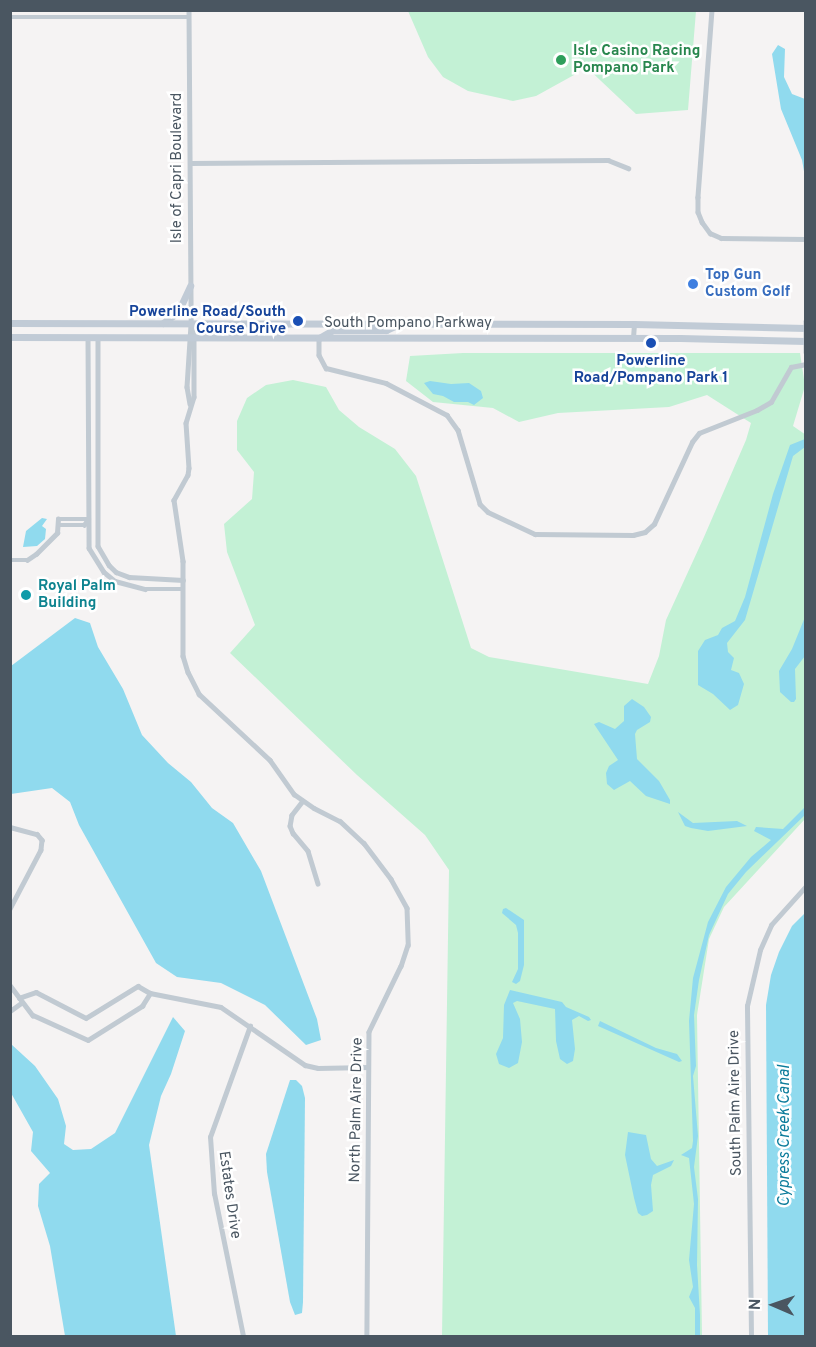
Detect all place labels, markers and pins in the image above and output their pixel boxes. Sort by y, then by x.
place label: Isle Casino Racing Pompano Park [573,42,700,77]
marker: Isle Casino Racing Pompano Park [554,53,568,67]
place label: Top Gun Custom Golf [705,266,790,301]
marker: Top Gun Custom Golf [686,277,700,291]
place label: Powerline Road/South Course Drive [129,303,286,338]
marker: Powerline Road/South Course Drive [291,314,305,328]
marker: Powerline Road/Pompano Park 1 [644,336,658,350]
place label: Powerline Road/Pompano Park 1 [574,352,728,387]
place label: Royal Palm Building [38,577,116,612]
marker: Royal Palm Building [19,588,33,602]

